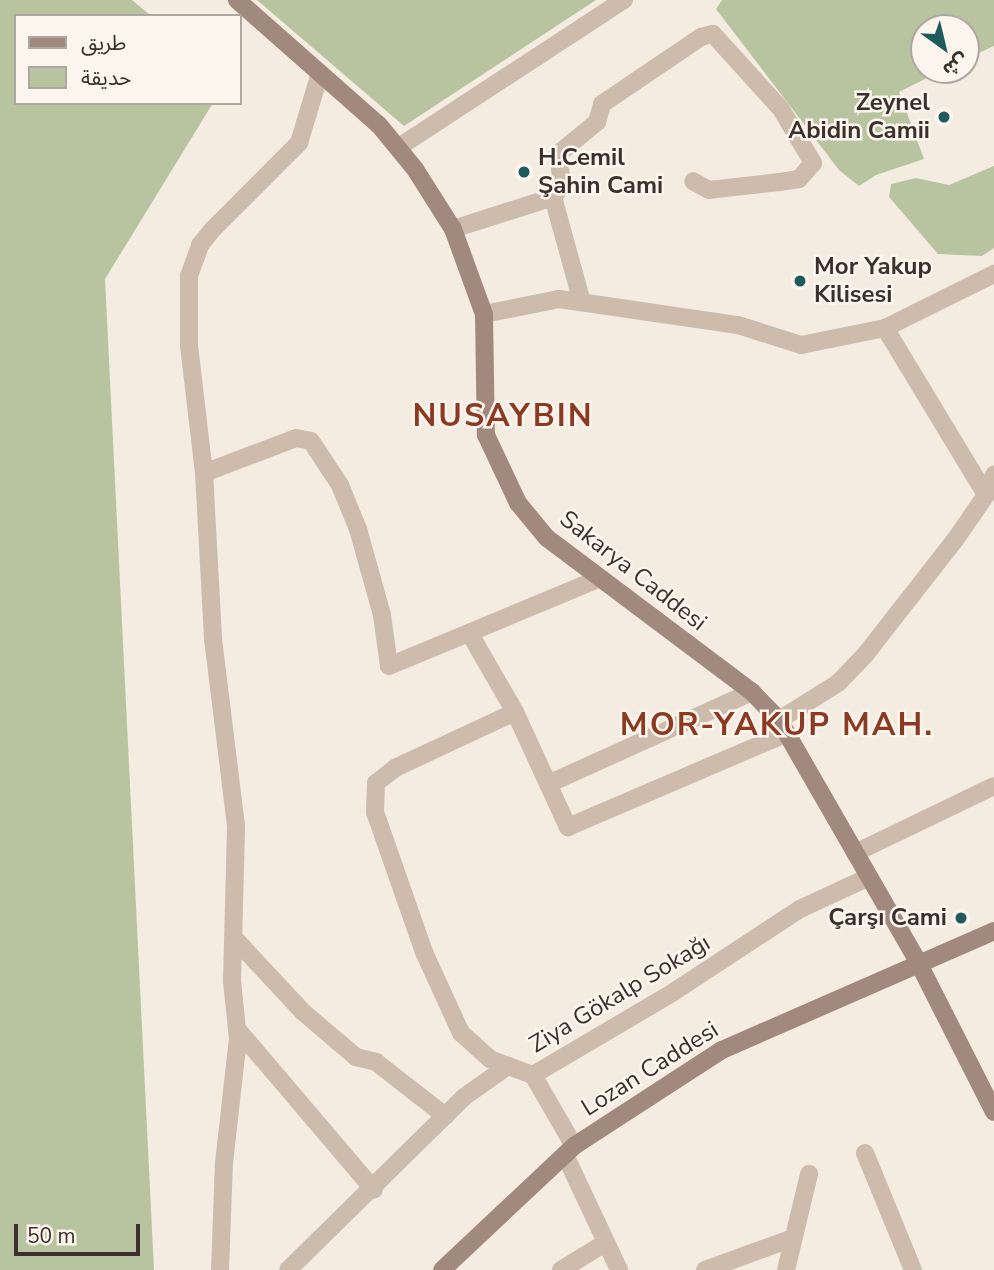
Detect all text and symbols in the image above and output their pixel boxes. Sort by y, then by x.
legend [14,14,242,105]
north arrow [910,14,980,84]
text: طريق [81,29,126,57]
text: ش [938,47,974,83]
text: حديقة [81,64,131,92]
place label: Zeynel Abidin Camii [788,89,930,145]
marker: Zeynel Abidin Camii [936,109,952,125]
place label: H.Cemil Şahin Cami [538,144,663,200]
marker: H.Cemil Şahin Cami [516,164,532,180]
place label: Mor Yakup Kilisesi [814,253,932,309]
marker: Mor Yakup Kilisesi [792,273,808,289]
district label: NUSAYBIN [413,397,593,435]
street label: Sakarya Caddesi [554,505,712,637]
district label: MOR-YAKUP MAH. [622,706,932,744]
place label: Çarşı Cami [828,904,947,932]
marker: Çarşı Cami [953,910,969,926]
street label: Ziya Gökalp Sokağı [524,929,716,1059]
street label: Lozan Caddesi [576,1015,724,1123]
scale bar [18,1210,144,1254]
text: 50 m [27,1222,76,1250]

